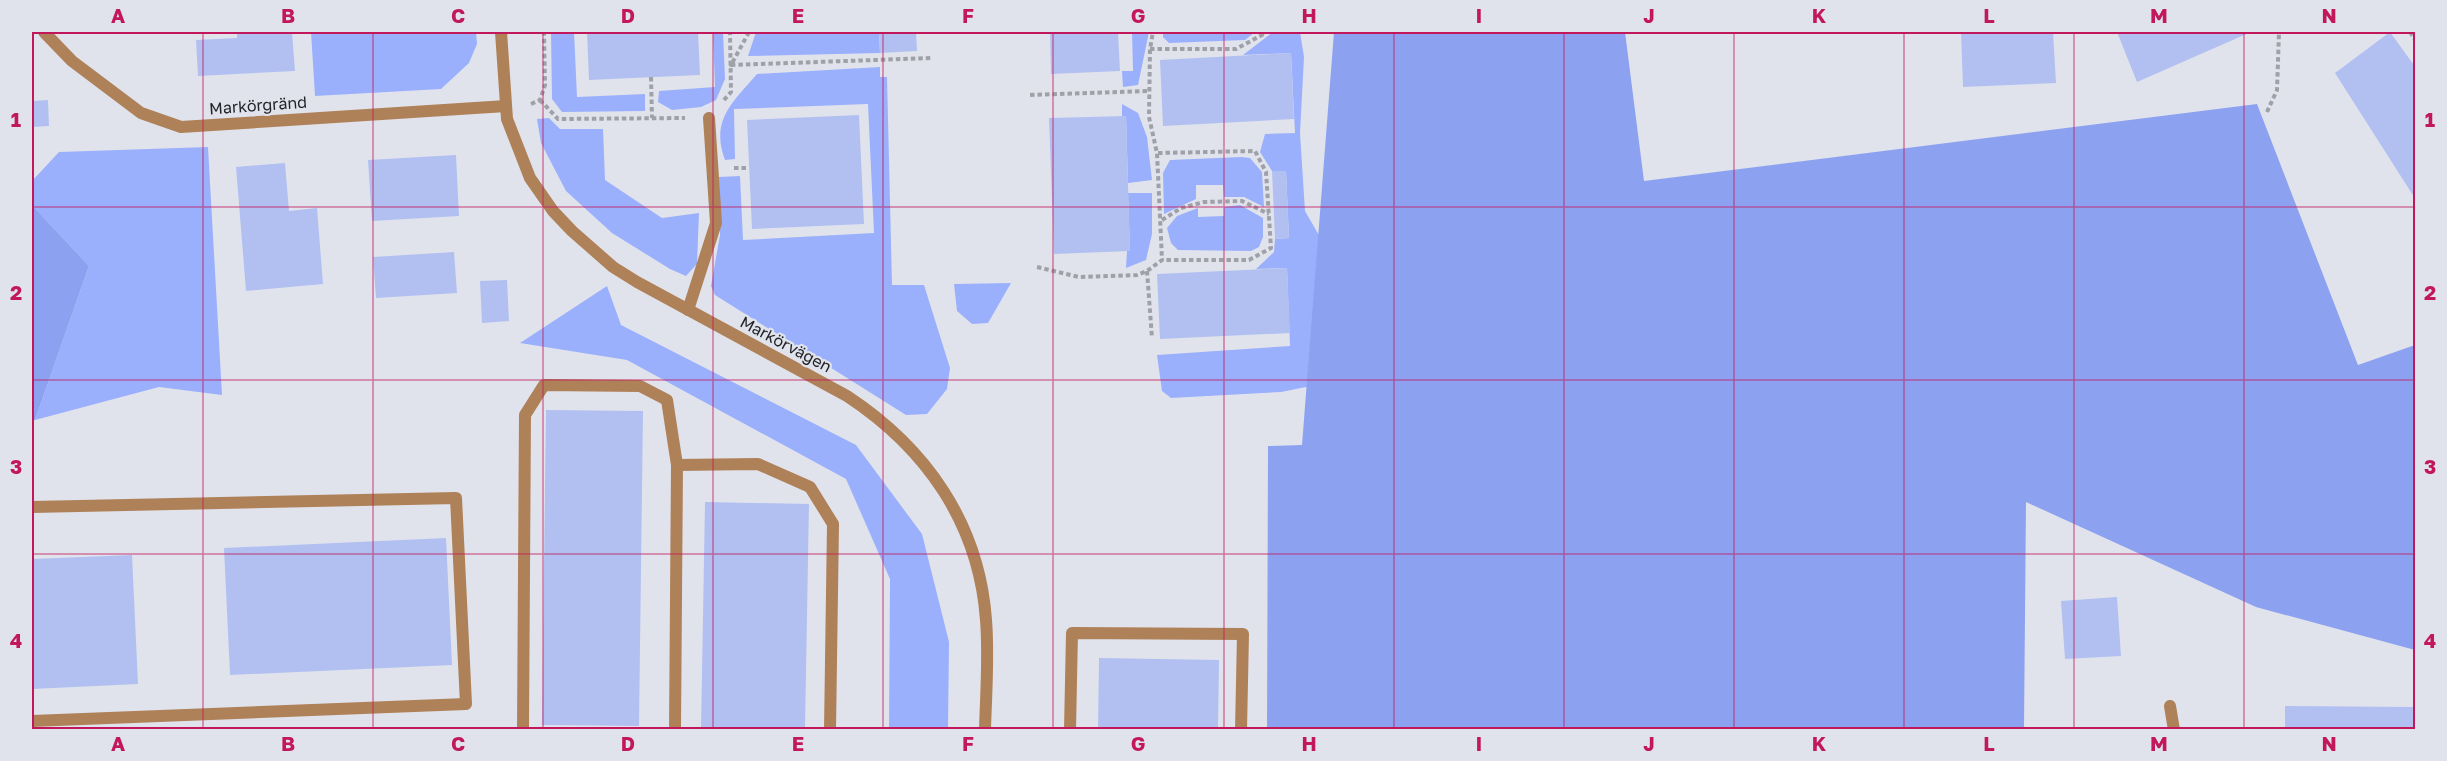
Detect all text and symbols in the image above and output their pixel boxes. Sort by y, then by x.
text: A [111,3,125,27]
text: B [281,3,295,27]
text: C [451,3,465,27]
text: D [621,3,635,27]
text: E [792,3,804,27]
text: F [962,3,974,27]
text: G [1131,3,1145,27]
text: H [1301,3,1317,27]
text: I [1476,3,1482,27]
text: J [1643,3,1655,27]
text: K [1812,3,1827,27]
text: L [1983,3,1995,27]
text: M [2150,3,2168,27]
text: N [2321,3,2337,27]
street label: Markörgränd [208,92,308,118]
text: 1 [11,107,21,131]
text: 1 [2425,107,2435,131]
text: 2 [10,280,22,304]
text: 2 [2424,280,2436,304]
street label: Markörvägen [737,312,835,376]
text: 3 [10,454,22,478]
text: 3 [2424,454,2436,478]
text: 4 [10,628,22,652]
text: 4 [2424,628,2436,652]
text: A [111,731,125,755]
text: B [281,731,295,755]
text: C [451,731,465,755]
text: D [621,731,635,755]
text: E [792,731,804,755]
text: F [962,731,974,755]
text: G [1131,731,1145,755]
text: H [1301,731,1317,755]
text: I [1476,731,1482,755]
text: J [1643,731,1655,755]
text: K [1812,731,1827,755]
text: L [1983,731,1995,755]
text: M [2150,731,2168,755]
text: N [2321,731,2337,755]

